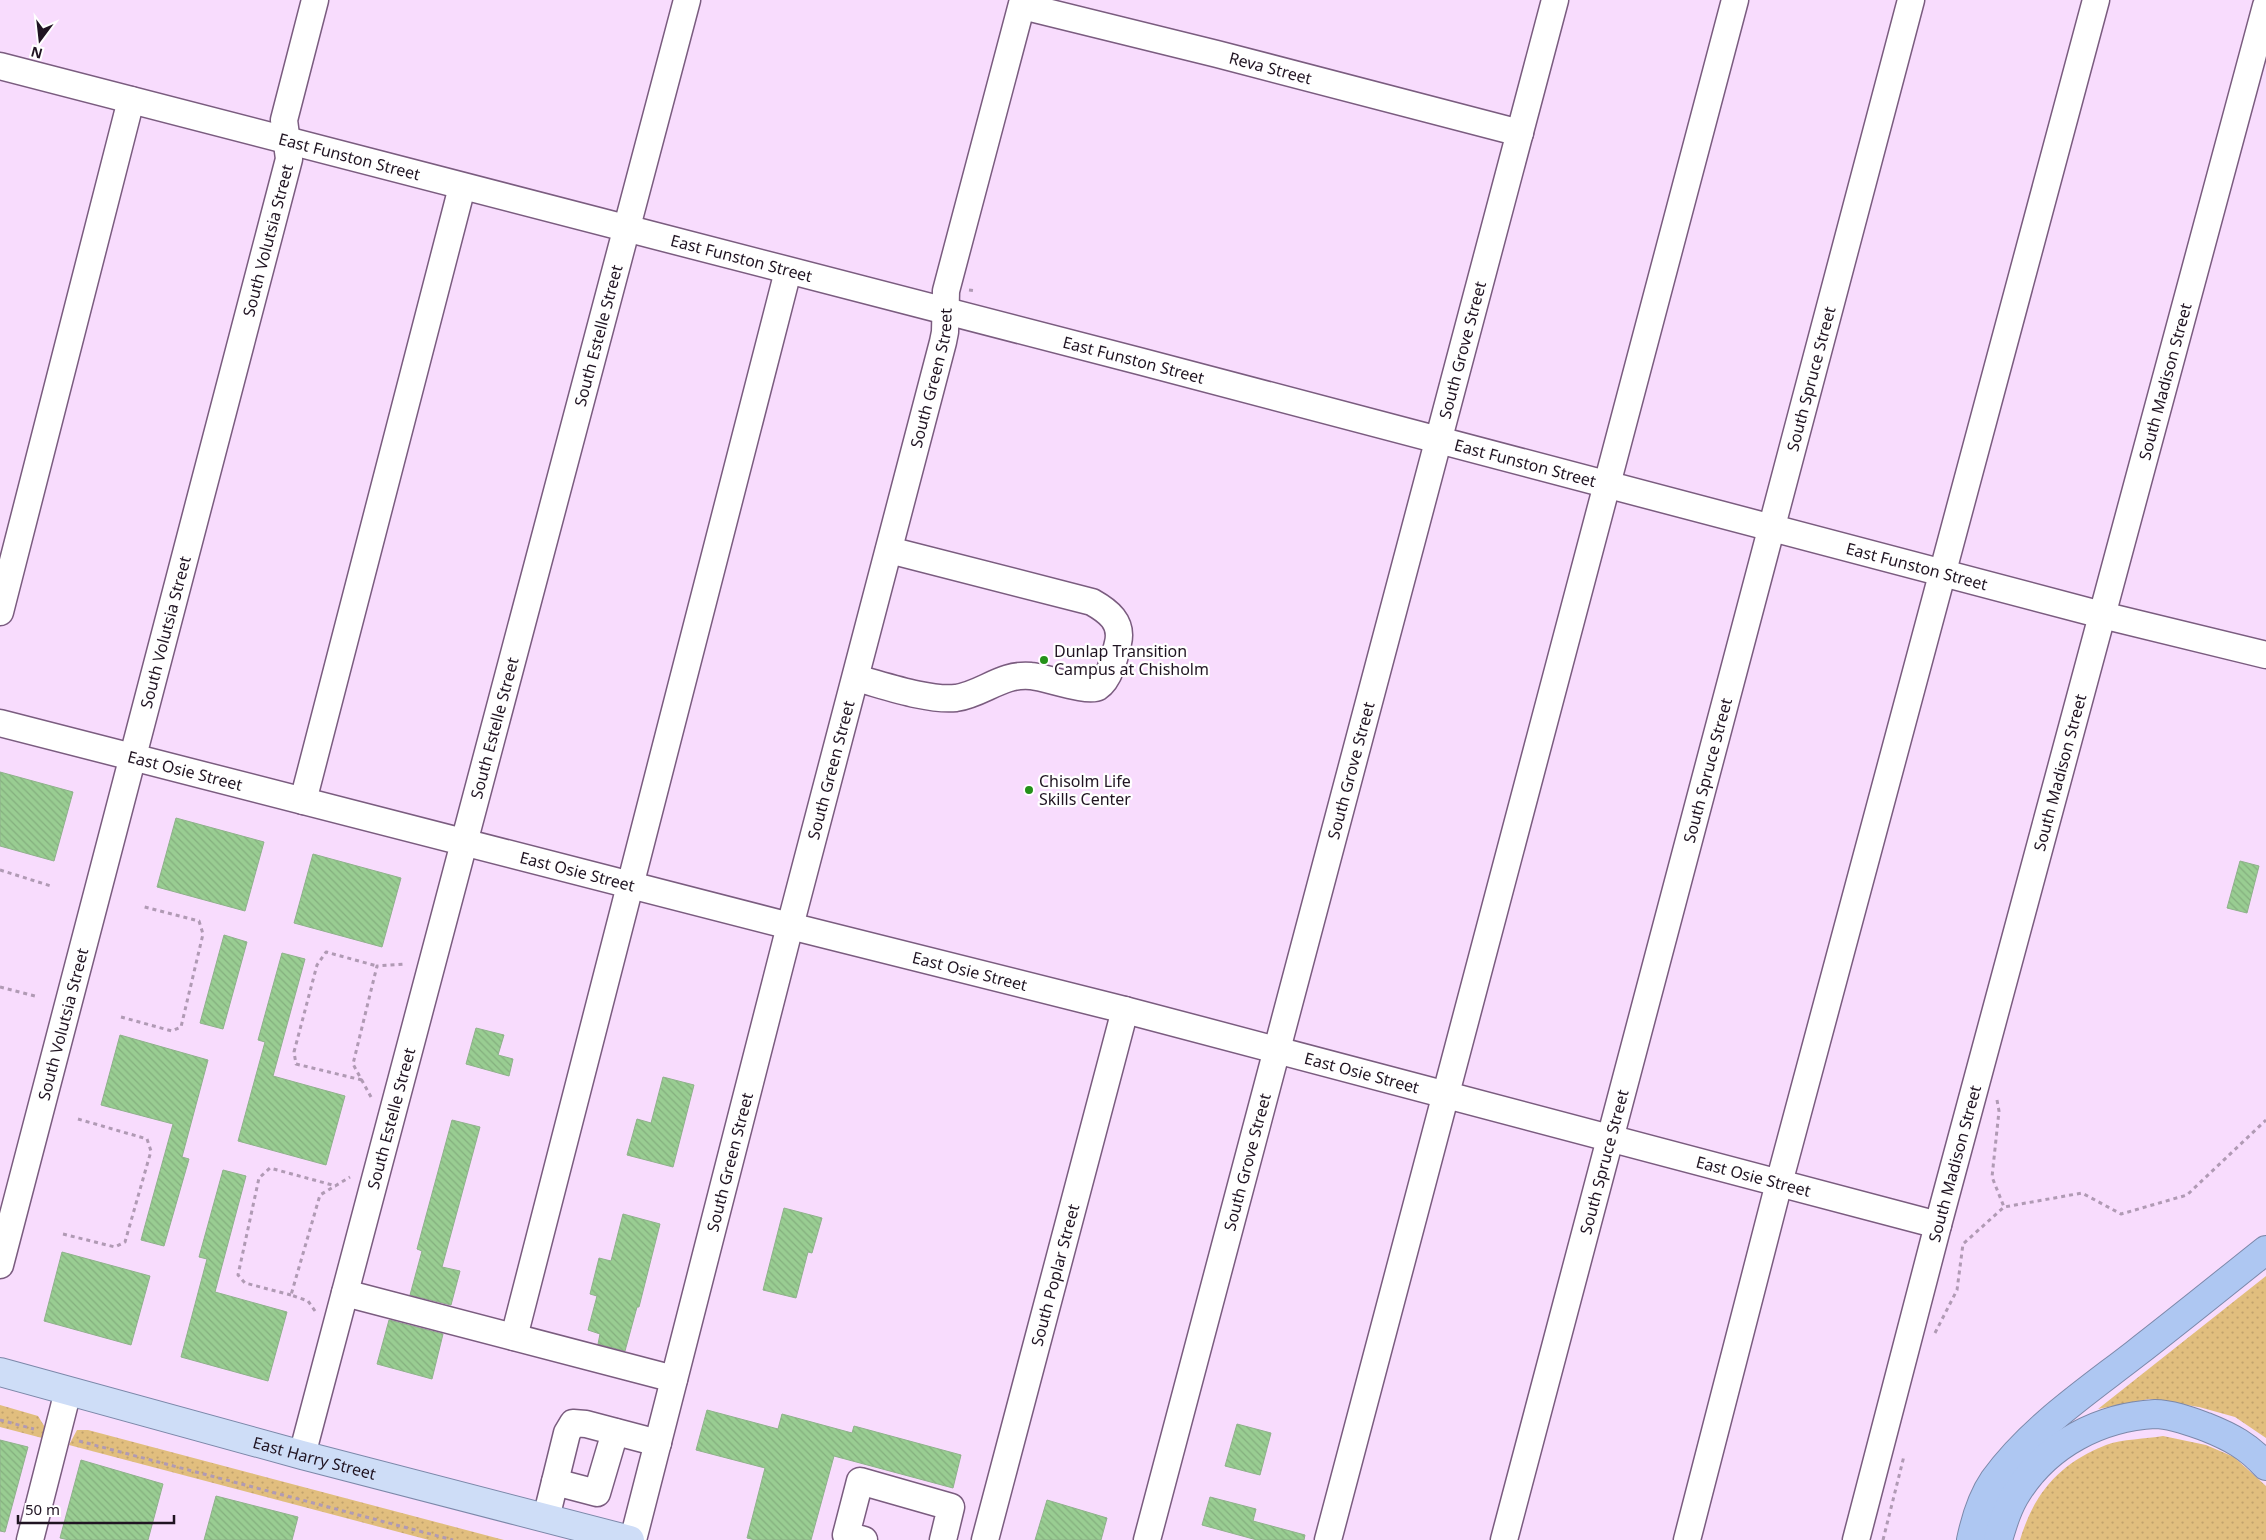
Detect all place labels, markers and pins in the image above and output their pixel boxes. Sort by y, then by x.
place label: Dunlap Transition Campus at Chisholm [1054,640,1209,680]
marker: Dunlap Transition Campus at Chisholm [1038,654,1050,666]
place label: Chisolm Life Skills Center [1039,770,1131,810]
marker: Chisolm Life Skills Center [1023,784,1035,796]

